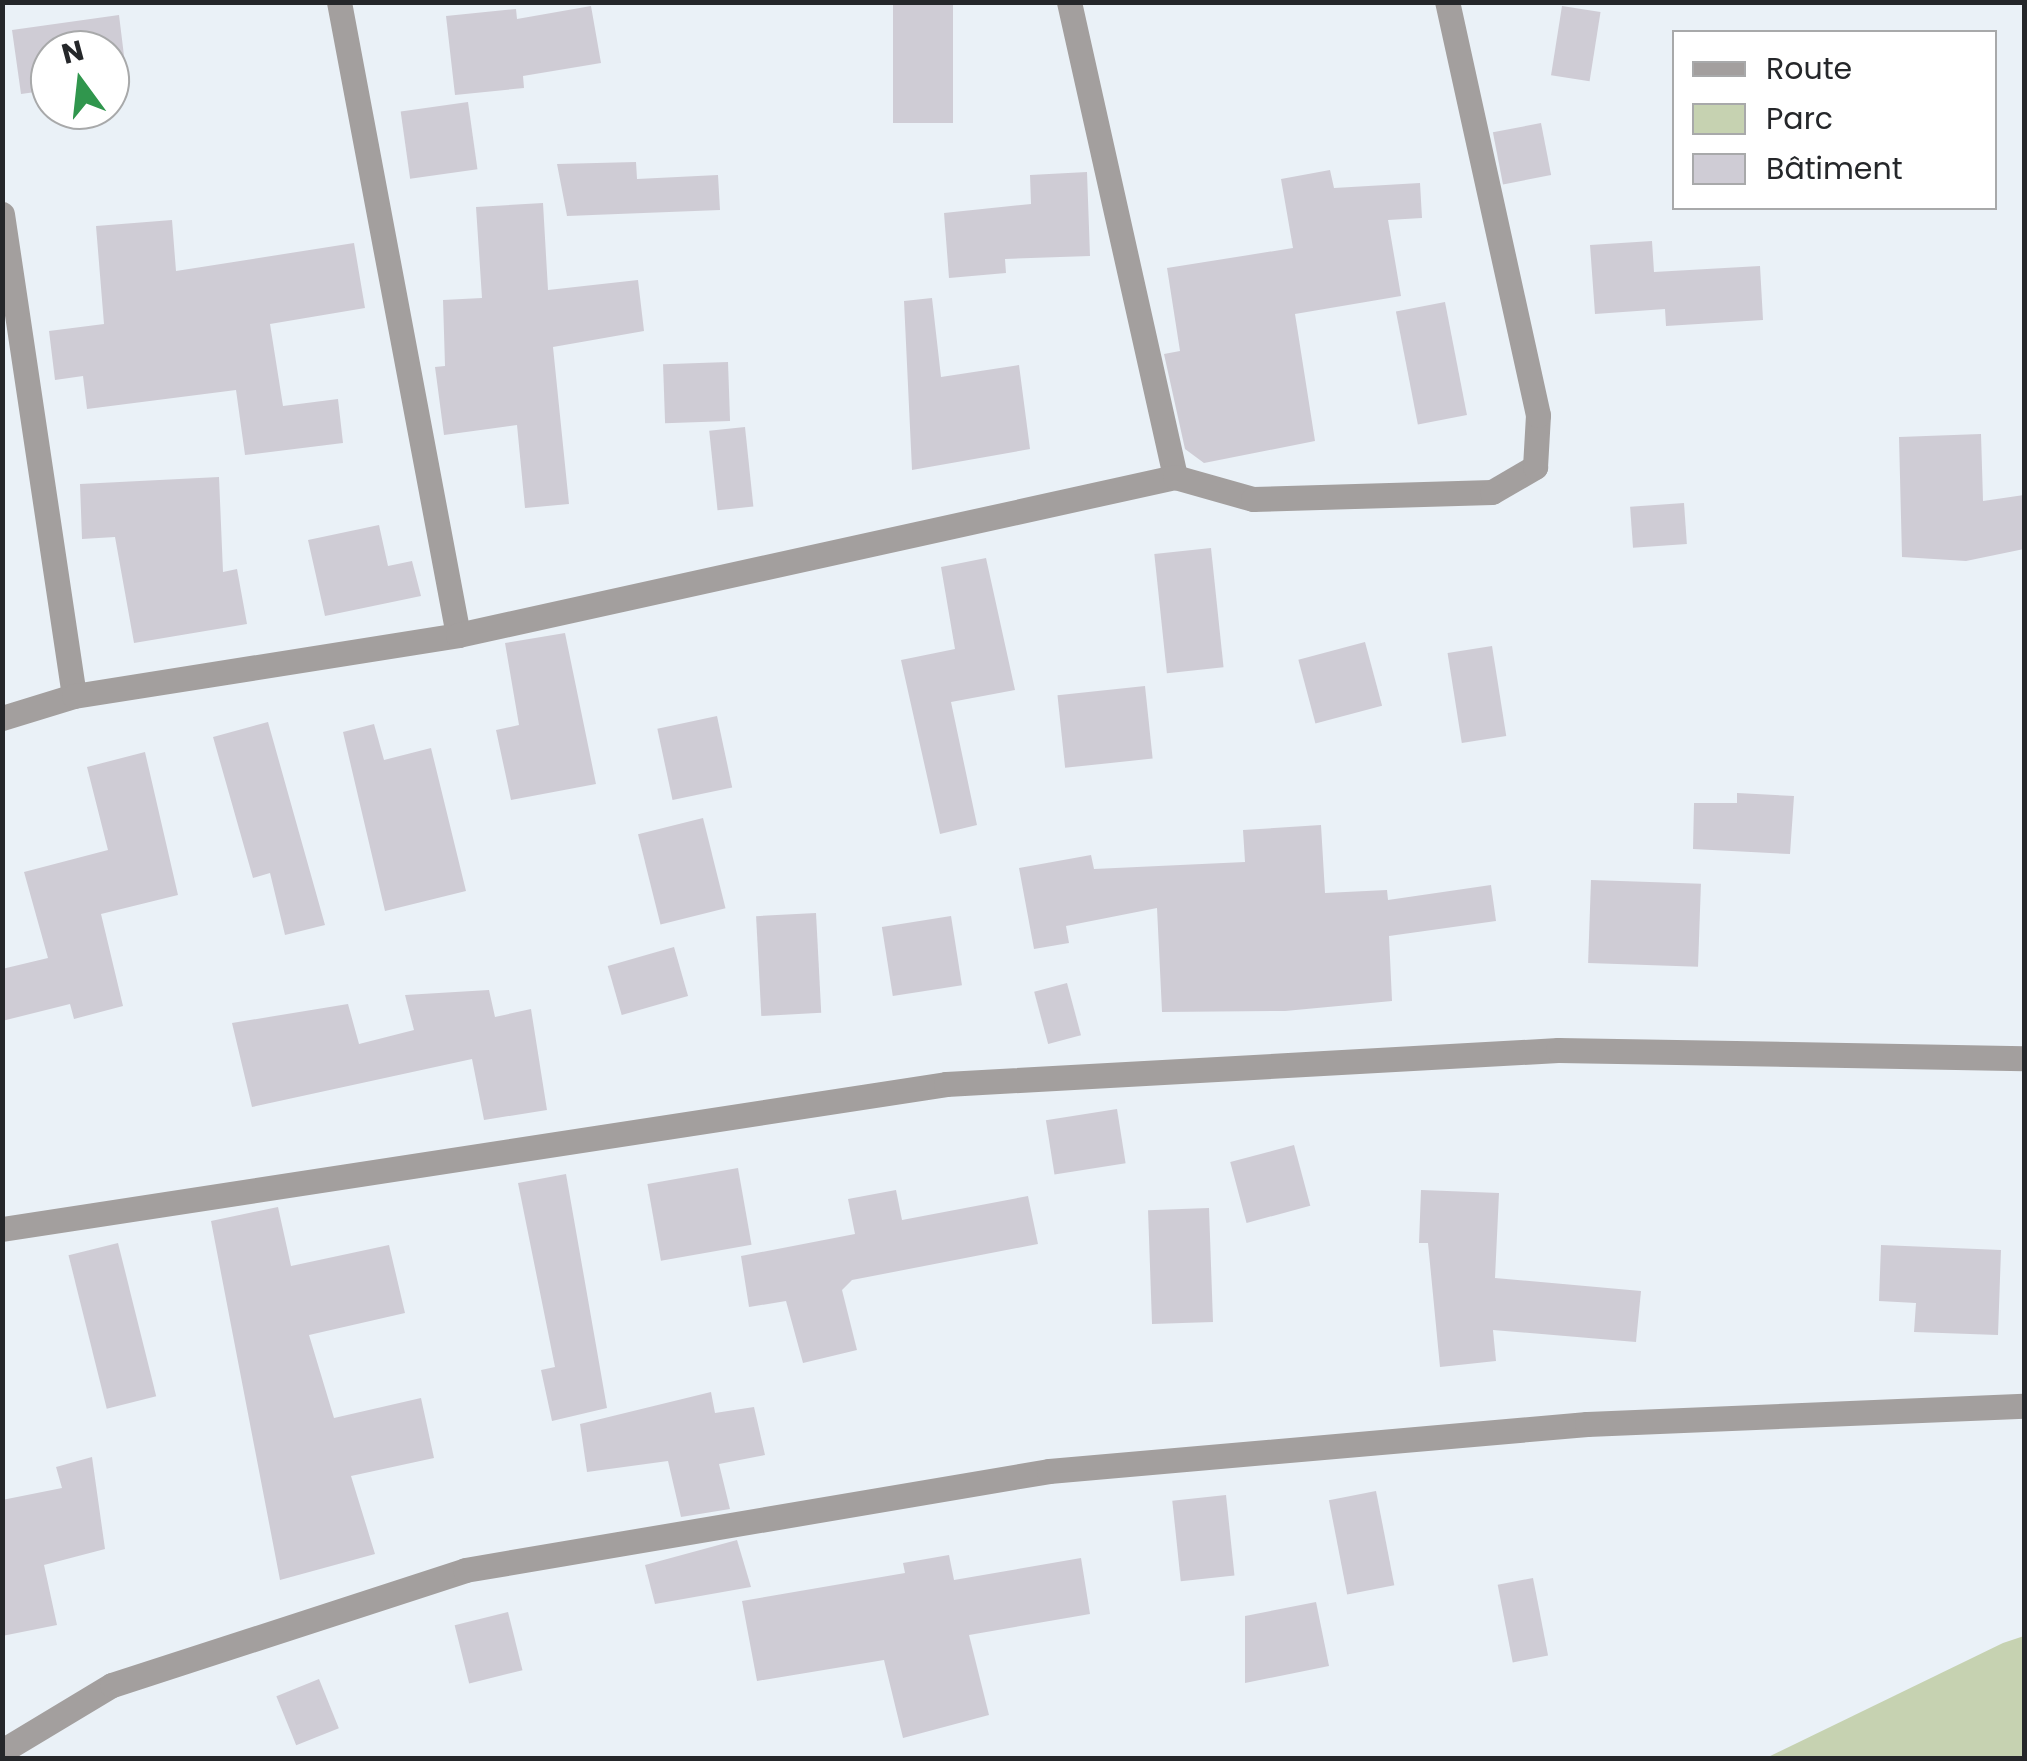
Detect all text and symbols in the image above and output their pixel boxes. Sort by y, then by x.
north arrow [30,30,130,130]
legend [1672,30,1997,210]
text: N [57,31,88,74]
text: Route [1766,47,1852,90]
text: Parc [1766,97,1833,140]
text: Bâtiment [1766,147,1903,190]

